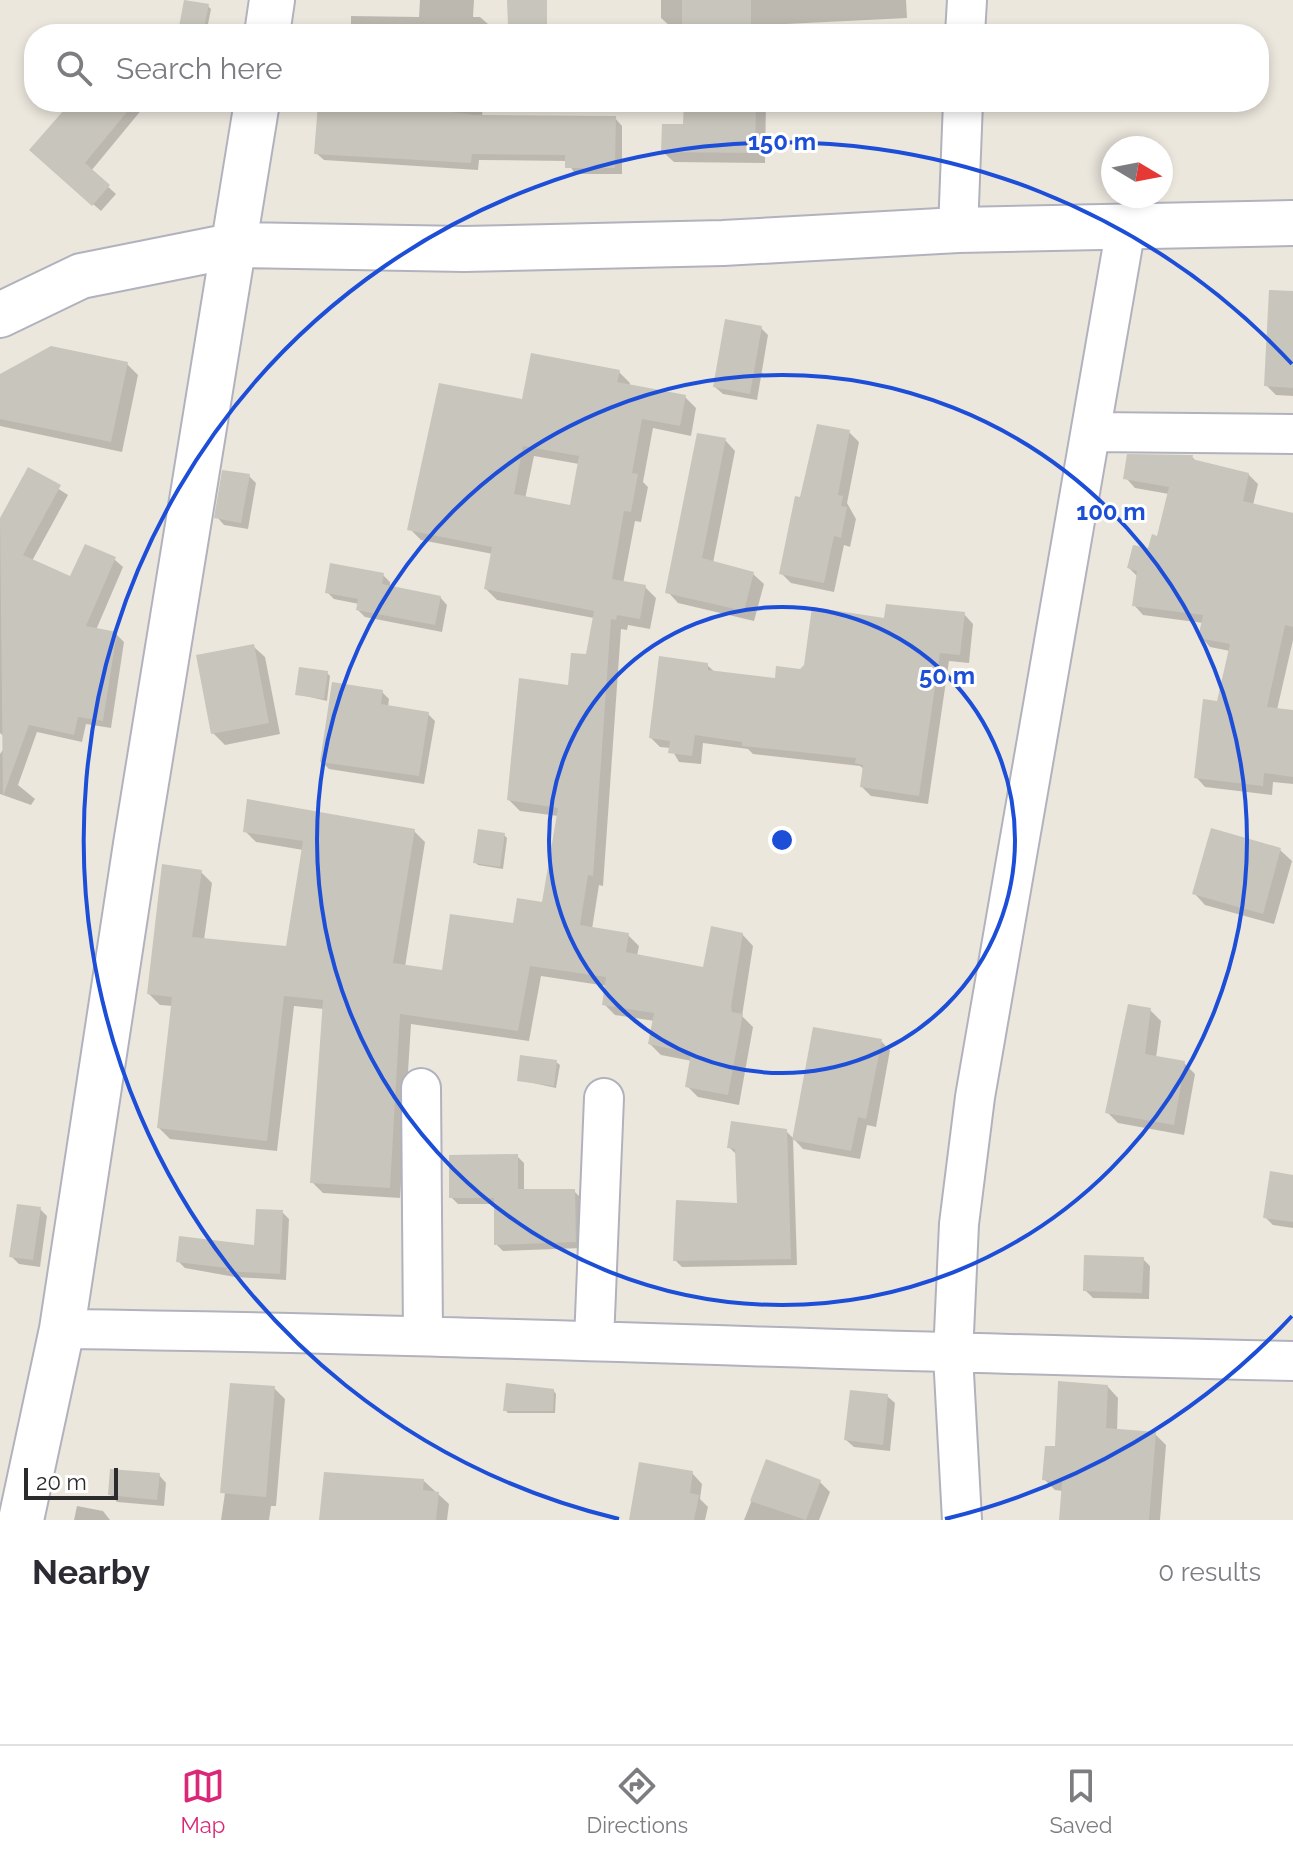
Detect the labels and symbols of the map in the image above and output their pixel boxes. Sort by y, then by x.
text: 150 m [748,127,816,156]
north arrow [1101,136,1173,208]
text: 100 m [1076,497,1146,526]
text: 50 m [919,661,975,690]
centre of rings [768,826,796,854]
scale bar [24,1464,118,1500]

